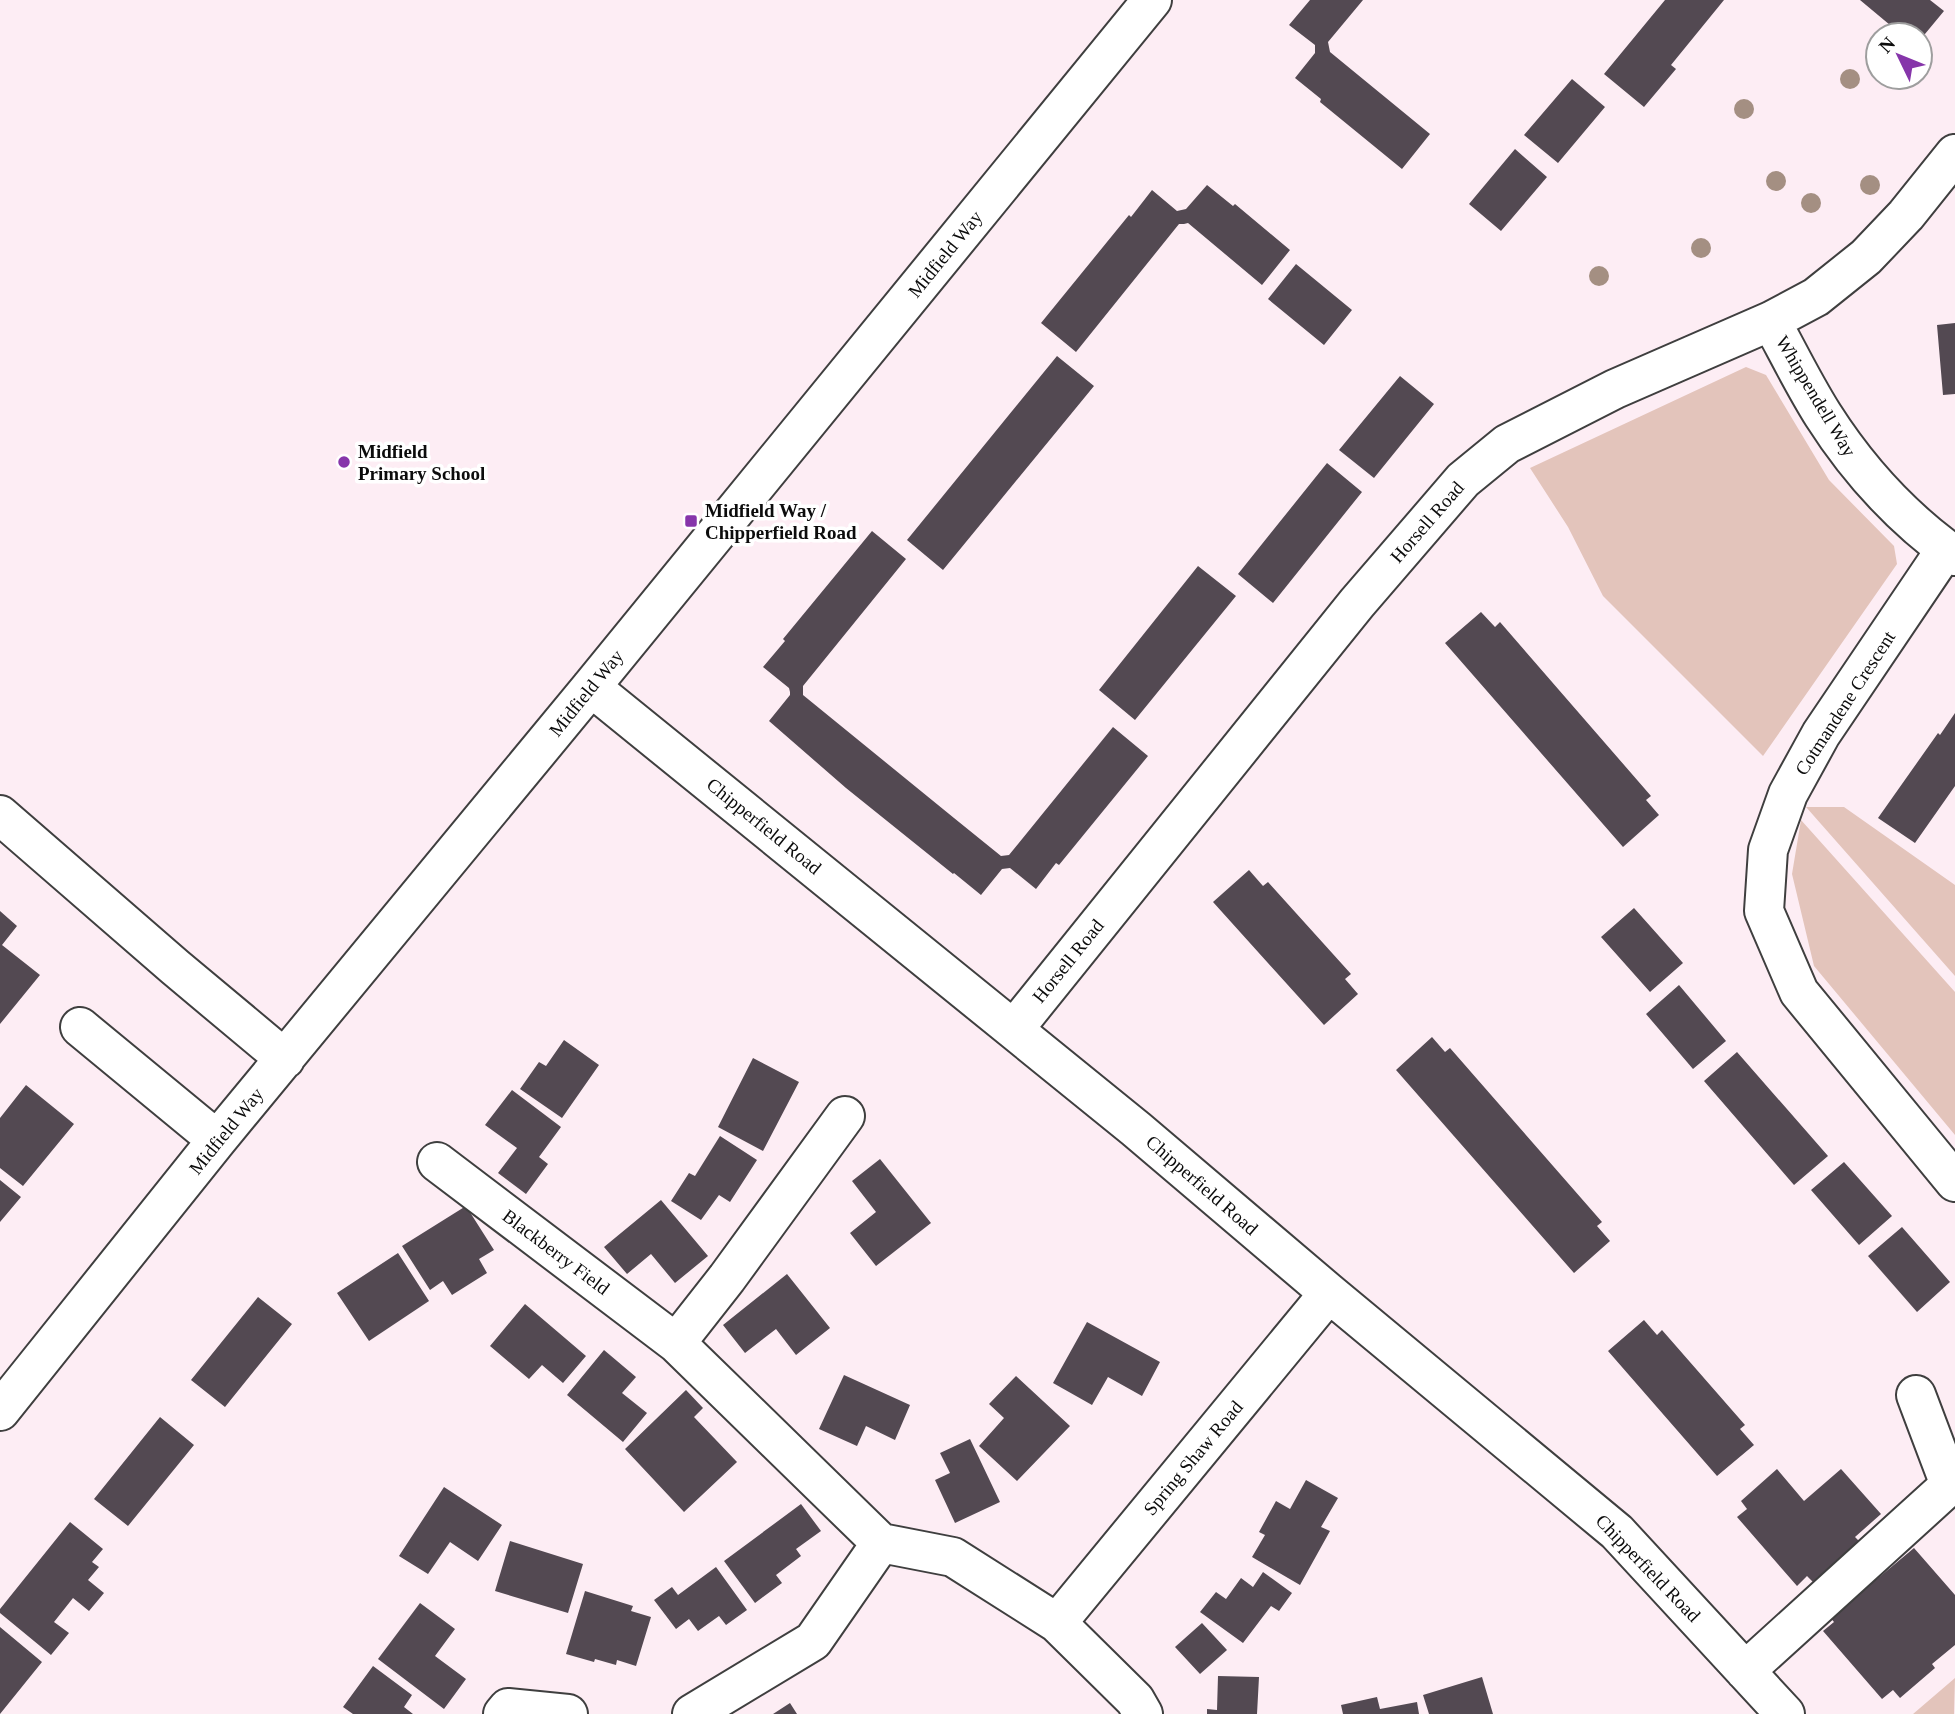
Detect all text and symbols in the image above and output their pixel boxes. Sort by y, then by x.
north arrow [1864,21,1934,91]
text: N [1875,32,1899,57]
street label: Midfield Way [904,206,987,302]
street label: Whippendell Way [1772,332,1861,461]
place label: Midfield Primary School [358,441,485,484]
marker: Midfield Primary School [336,454,352,470]
street label: Horsell Road [1386,477,1468,567]
place label: Midfield Way / Chipperfield Road [705,500,857,543]
marker: Midfield Way / Chipperfield Road [683,513,699,529]
street label: Cotmandene Crescent [1791,627,1900,779]
street label: Midfield Way [545,645,628,741]
street label: Chipperfield Road [703,774,826,879]
street label: Horsell Road [1028,915,1108,1007]
street label: Midfield Way [185,1083,268,1179]
street label: Chipperfield Road [1142,1131,1262,1239]
street label: Blackberry Field [498,1205,614,1299]
street label: Spring Shaw Road [1139,1396,1247,1519]
street label: Chipperfield Road [1592,1510,1705,1626]

